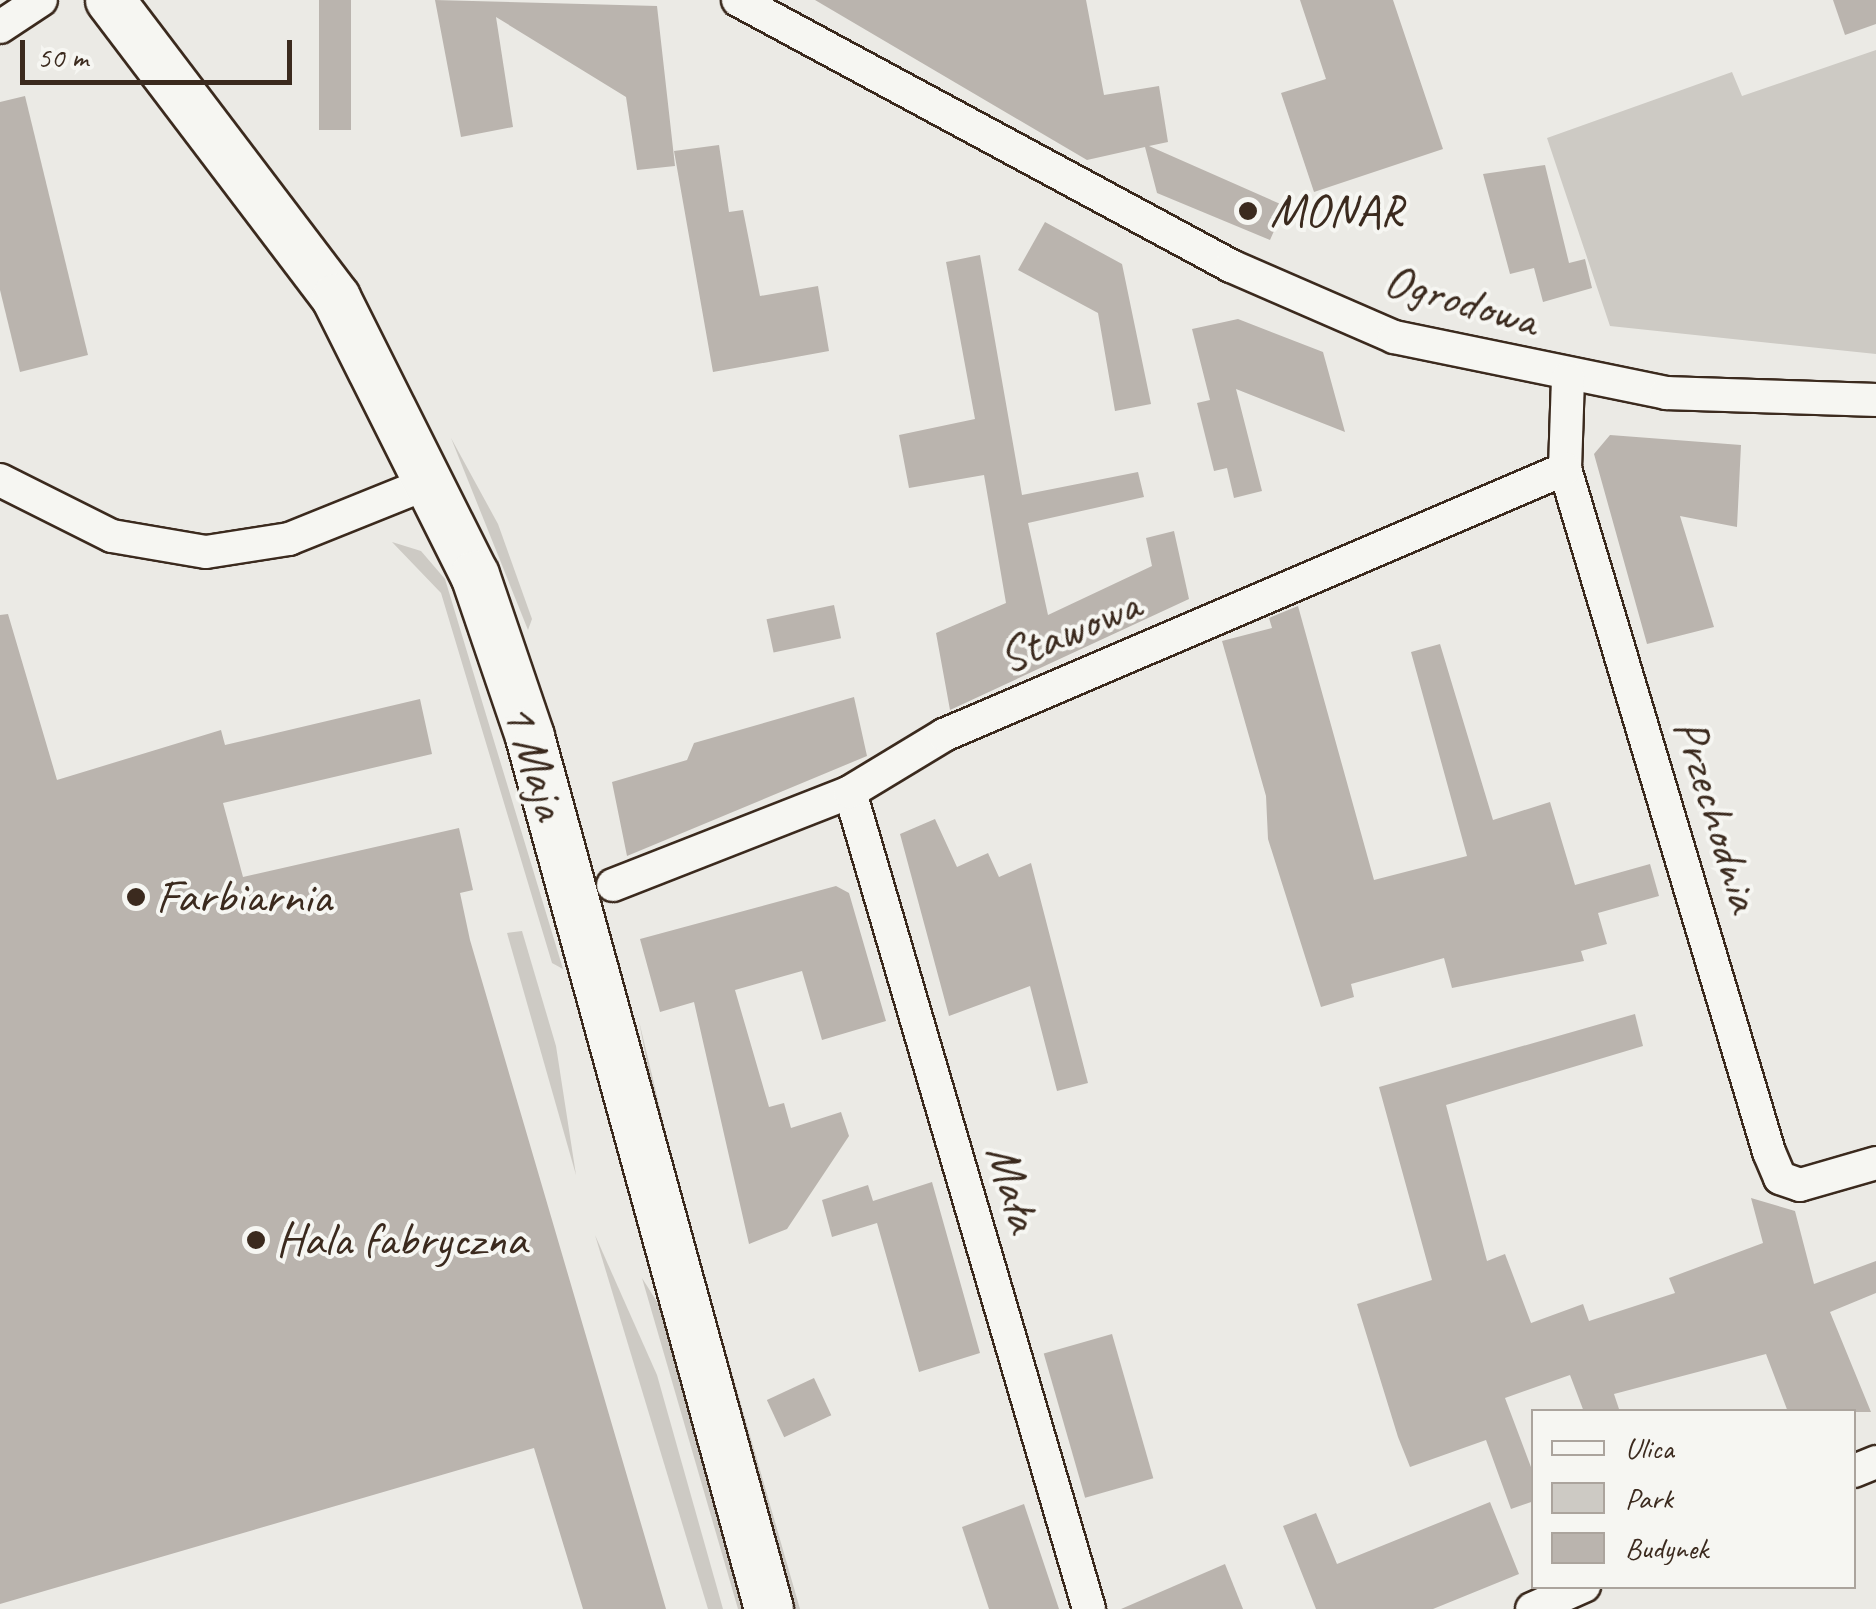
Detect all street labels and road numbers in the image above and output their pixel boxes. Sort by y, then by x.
street label: Ogrodowa [1378,251,1544,349]
street label: Stawowa [990,576,1148,686]
street label: 1 Maja [490,696,580,826]
street label: Przechodnia [1661,712,1773,918]
street label: Mała [973,1138,1053,1238]

